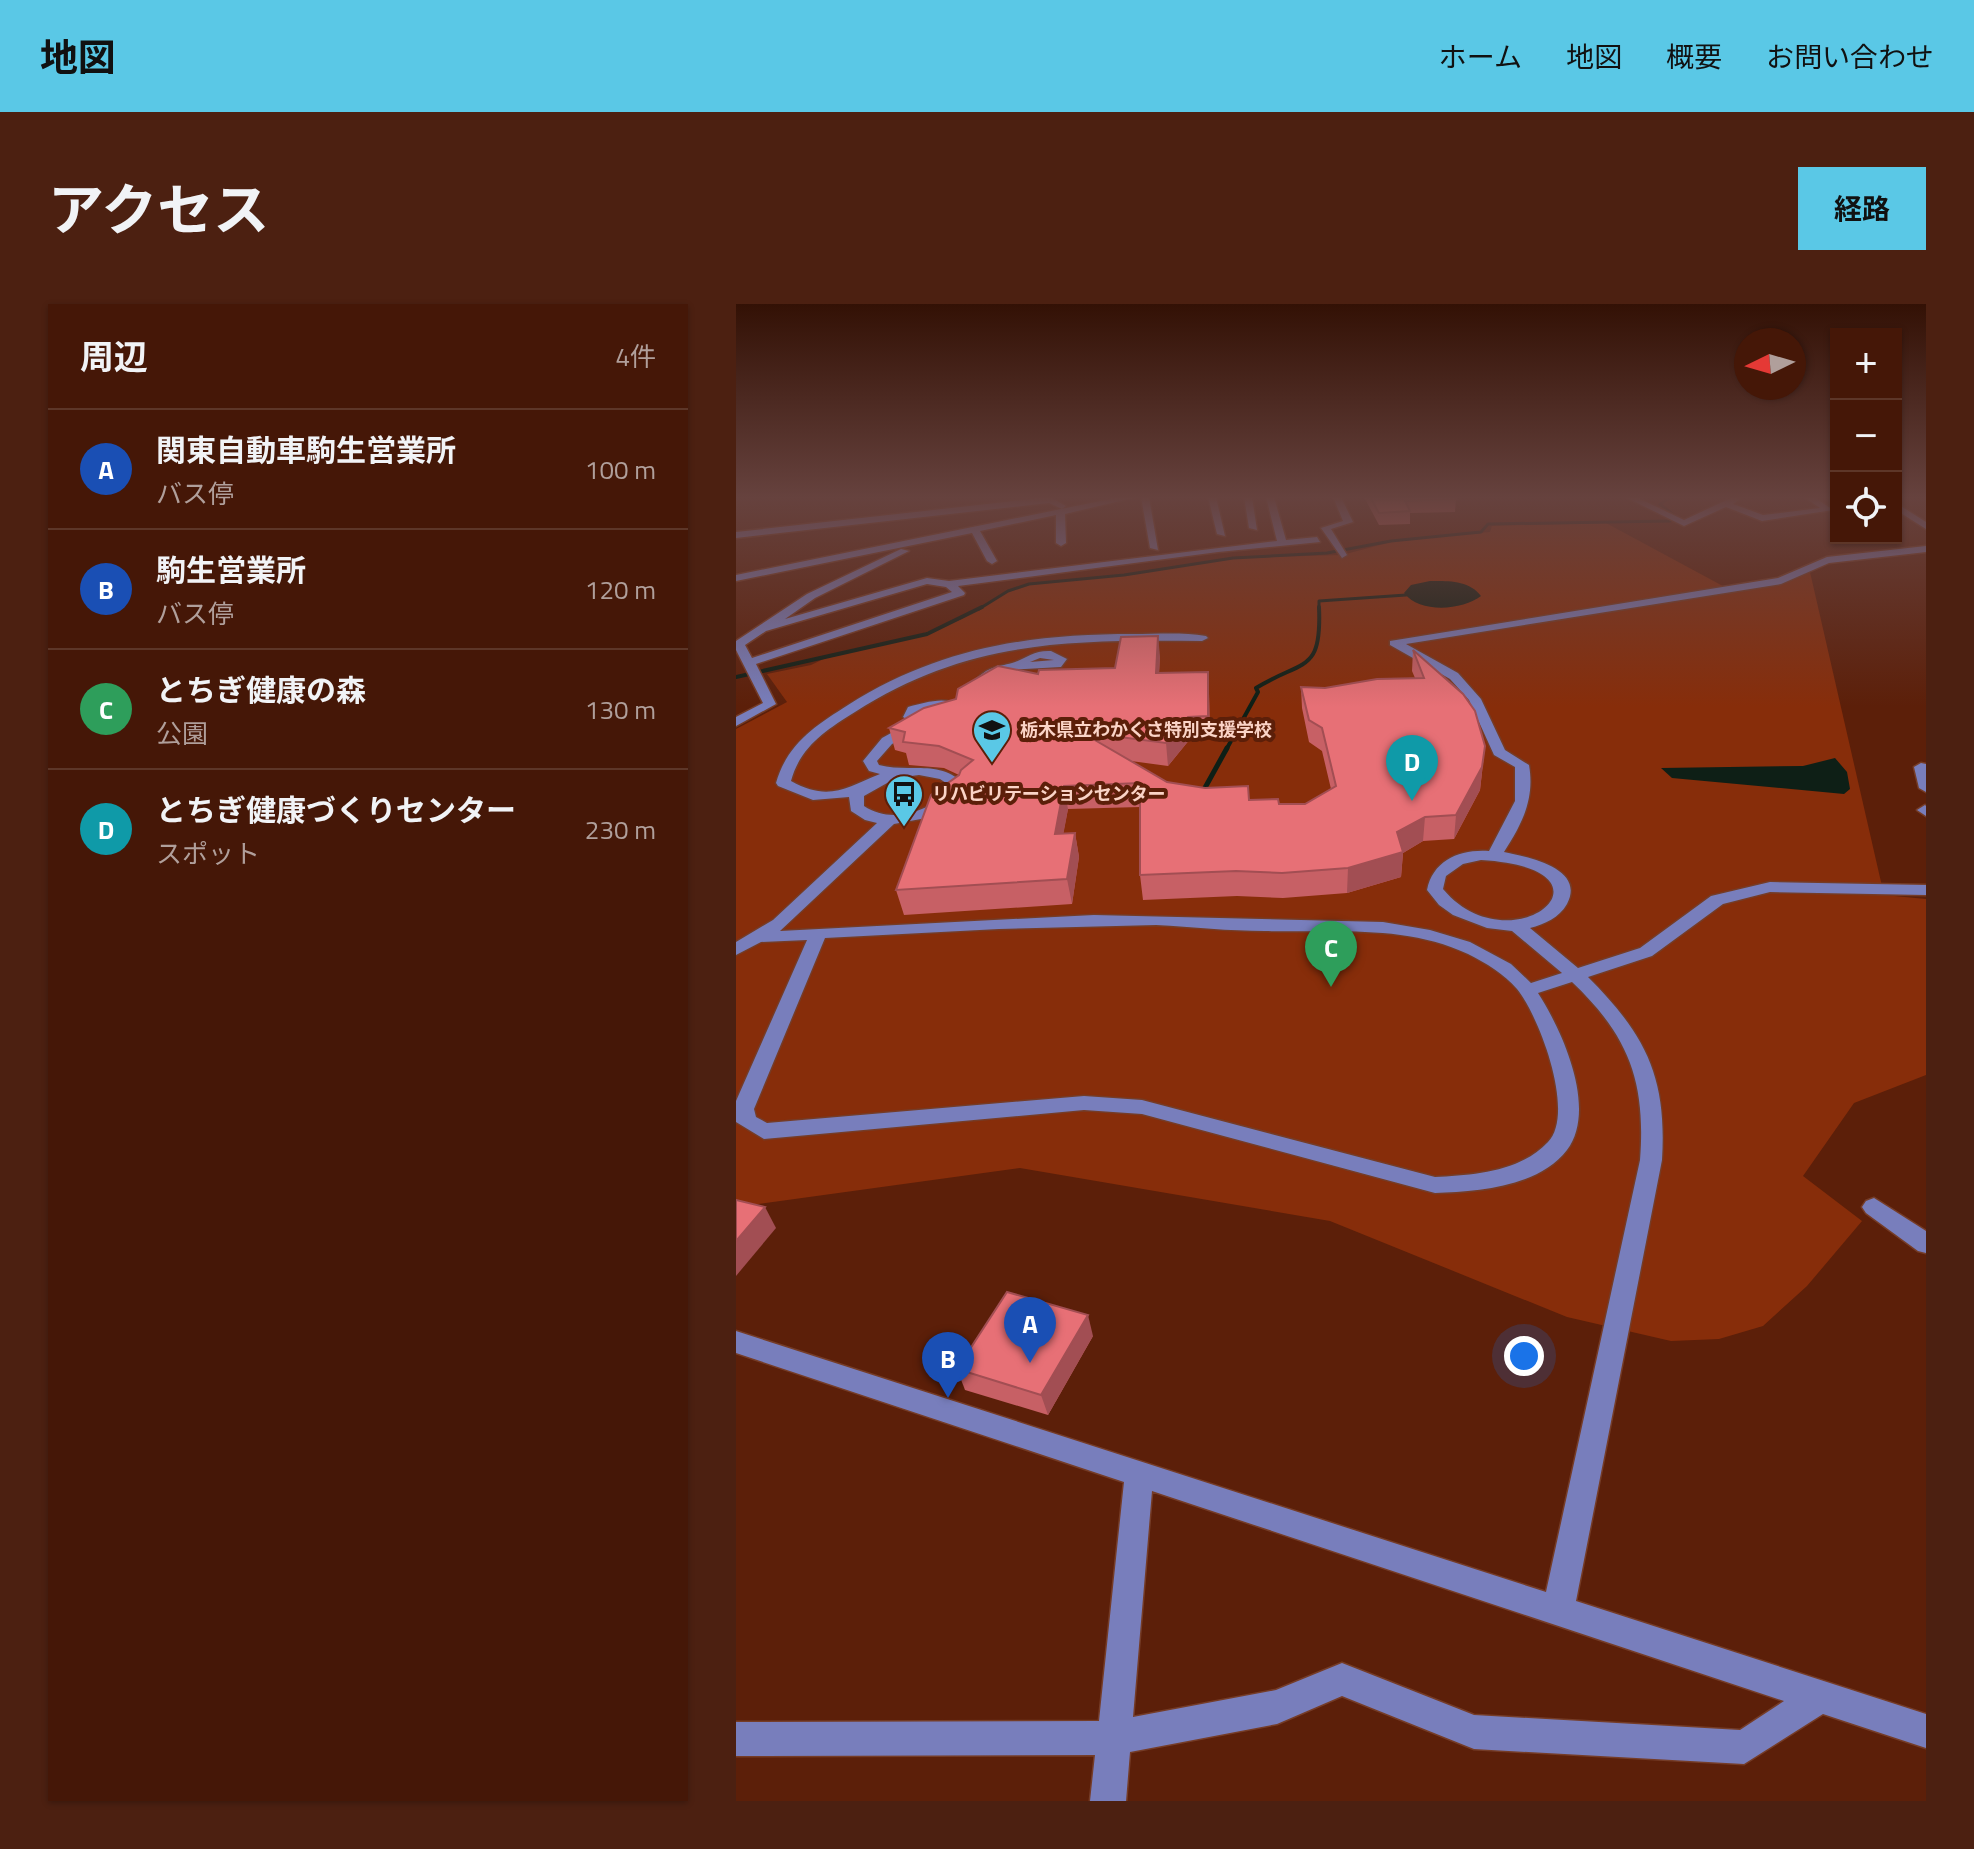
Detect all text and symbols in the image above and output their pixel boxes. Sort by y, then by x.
text: 地図 [40,28,116,86]
text: ホーム [1439,35,1522,78]
text: 地図 [1566,35,1622,78]
text: 概要 [1666,35,1722,78]
text: お問い合わせ [1766,35,1934,78]
text: アクセス [48,167,269,252]
button: 経路 [1798,167,1926,250]
north arrow [1734,328,1806,400]
map controls [1830,328,1902,544]
button: + [1830,328,1902,400]
text: 周辺 [80,330,148,382]
text: 4件 [615,337,656,376]
button: − [1830,400,1902,472]
text: 関東自動車駒生営業所 [156,427,456,473]
text: A [98,450,114,489]
text: 100 m [585,450,656,489]
button: locate [1830,472,1902,544]
text: バス停 [156,474,234,513]
text: 駒生営業所 [156,547,306,593]
text: B [98,570,114,609]
text: 120 m [585,570,656,609]
text: バス停 [156,594,234,633]
text: とちぎ健康の森 [156,667,366,713]
text: C [99,690,113,729]
text: 130 m [585,690,656,729]
school or university icon: 栃木県立わかくさ特別支援学校 [971,709,1013,764]
text: 公園 [156,714,208,753]
place label: 栃木県立わかくさ特別支援学校 [1020,716,1272,743]
pin: D [1386,735,1438,801]
bus stop icon: リハビリテーションセンター [883,773,925,828]
place label: リハビリテーションセンター [932,780,1166,807]
text: とちぎ健康づくりセンター [156,787,516,833]
text: D [98,810,114,849]
text: 230 m [585,810,656,849]
text: スポット [156,834,260,873]
pin: C [1305,921,1357,987]
pin: A [1004,1297,1056,1363]
pin: B [922,1332,974,1398]
your location [1504,1336,1544,1376]

